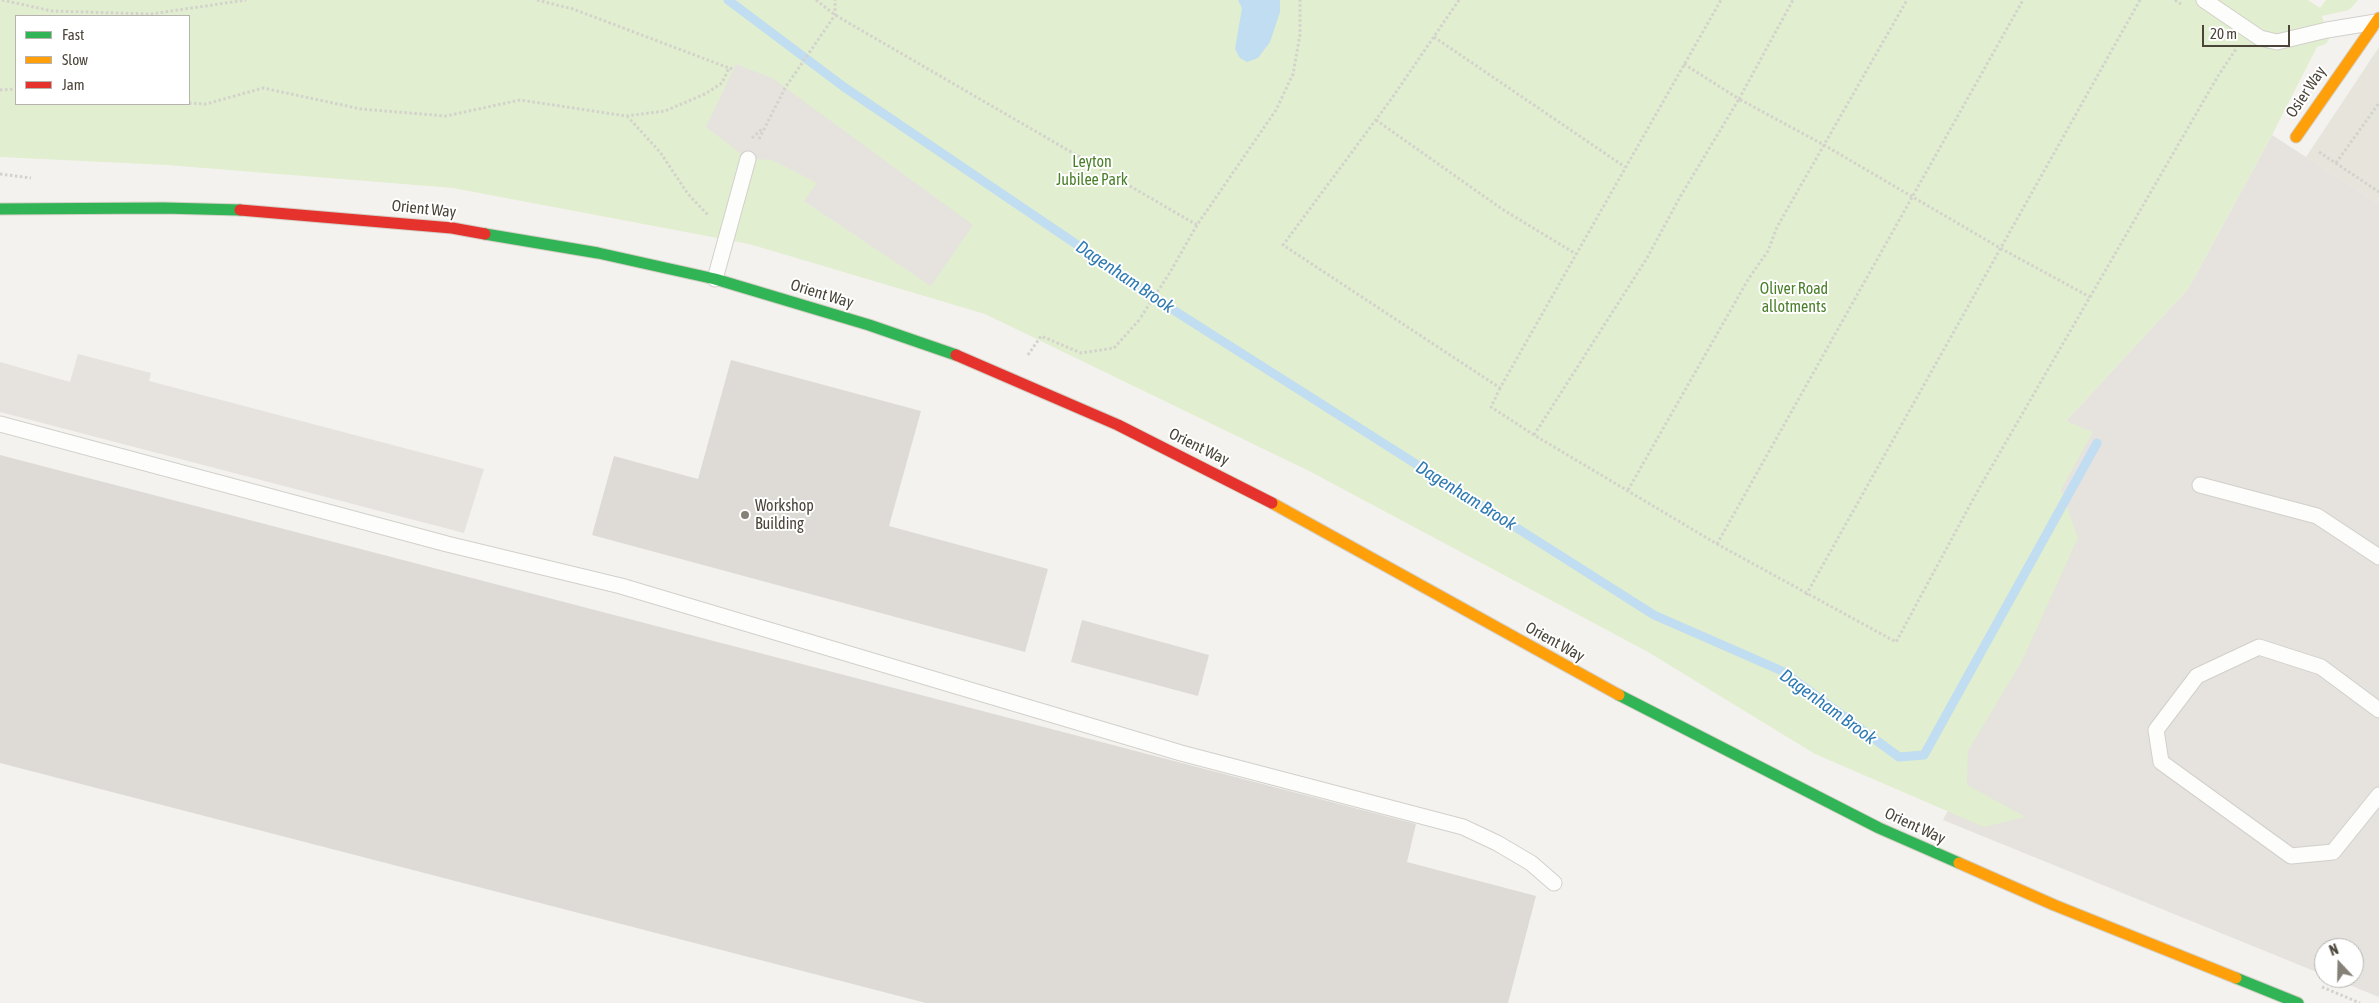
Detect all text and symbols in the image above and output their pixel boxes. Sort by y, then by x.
legend [15,15,190,105]
scale bar [2204,15,2292,47]
text: 20 m [2210,25,2237,42]
text: Fast [62,26,84,43]
text: Slow [62,51,88,68]
street label: Osier Way [2282,63,2330,121]
text: Jam [62,76,85,93]
park label: Leyton Jubilee Park [1056,152,1128,190]
street label: Orient Way [391,196,457,222]
water label: Dagenham Brook [1072,236,1178,318]
street label: Orient Way [788,275,856,313]
park label: Oliver Road allotments [1760,279,1828,317]
street label: Orient Way [1166,424,1232,470]
water label: Dagenham Brook [1412,457,1520,535]
place label: Workshop Building [755,496,814,534]
marker: Workshop Building [739,509,751,521]
street label: Orient Way [1522,618,1588,666]
water label: Dagenham Brook [1775,665,1881,749]
street label: Orient Way [1882,804,1948,848]
north arrow [2314,938,2364,988]
text: N [2327,941,2341,959]

